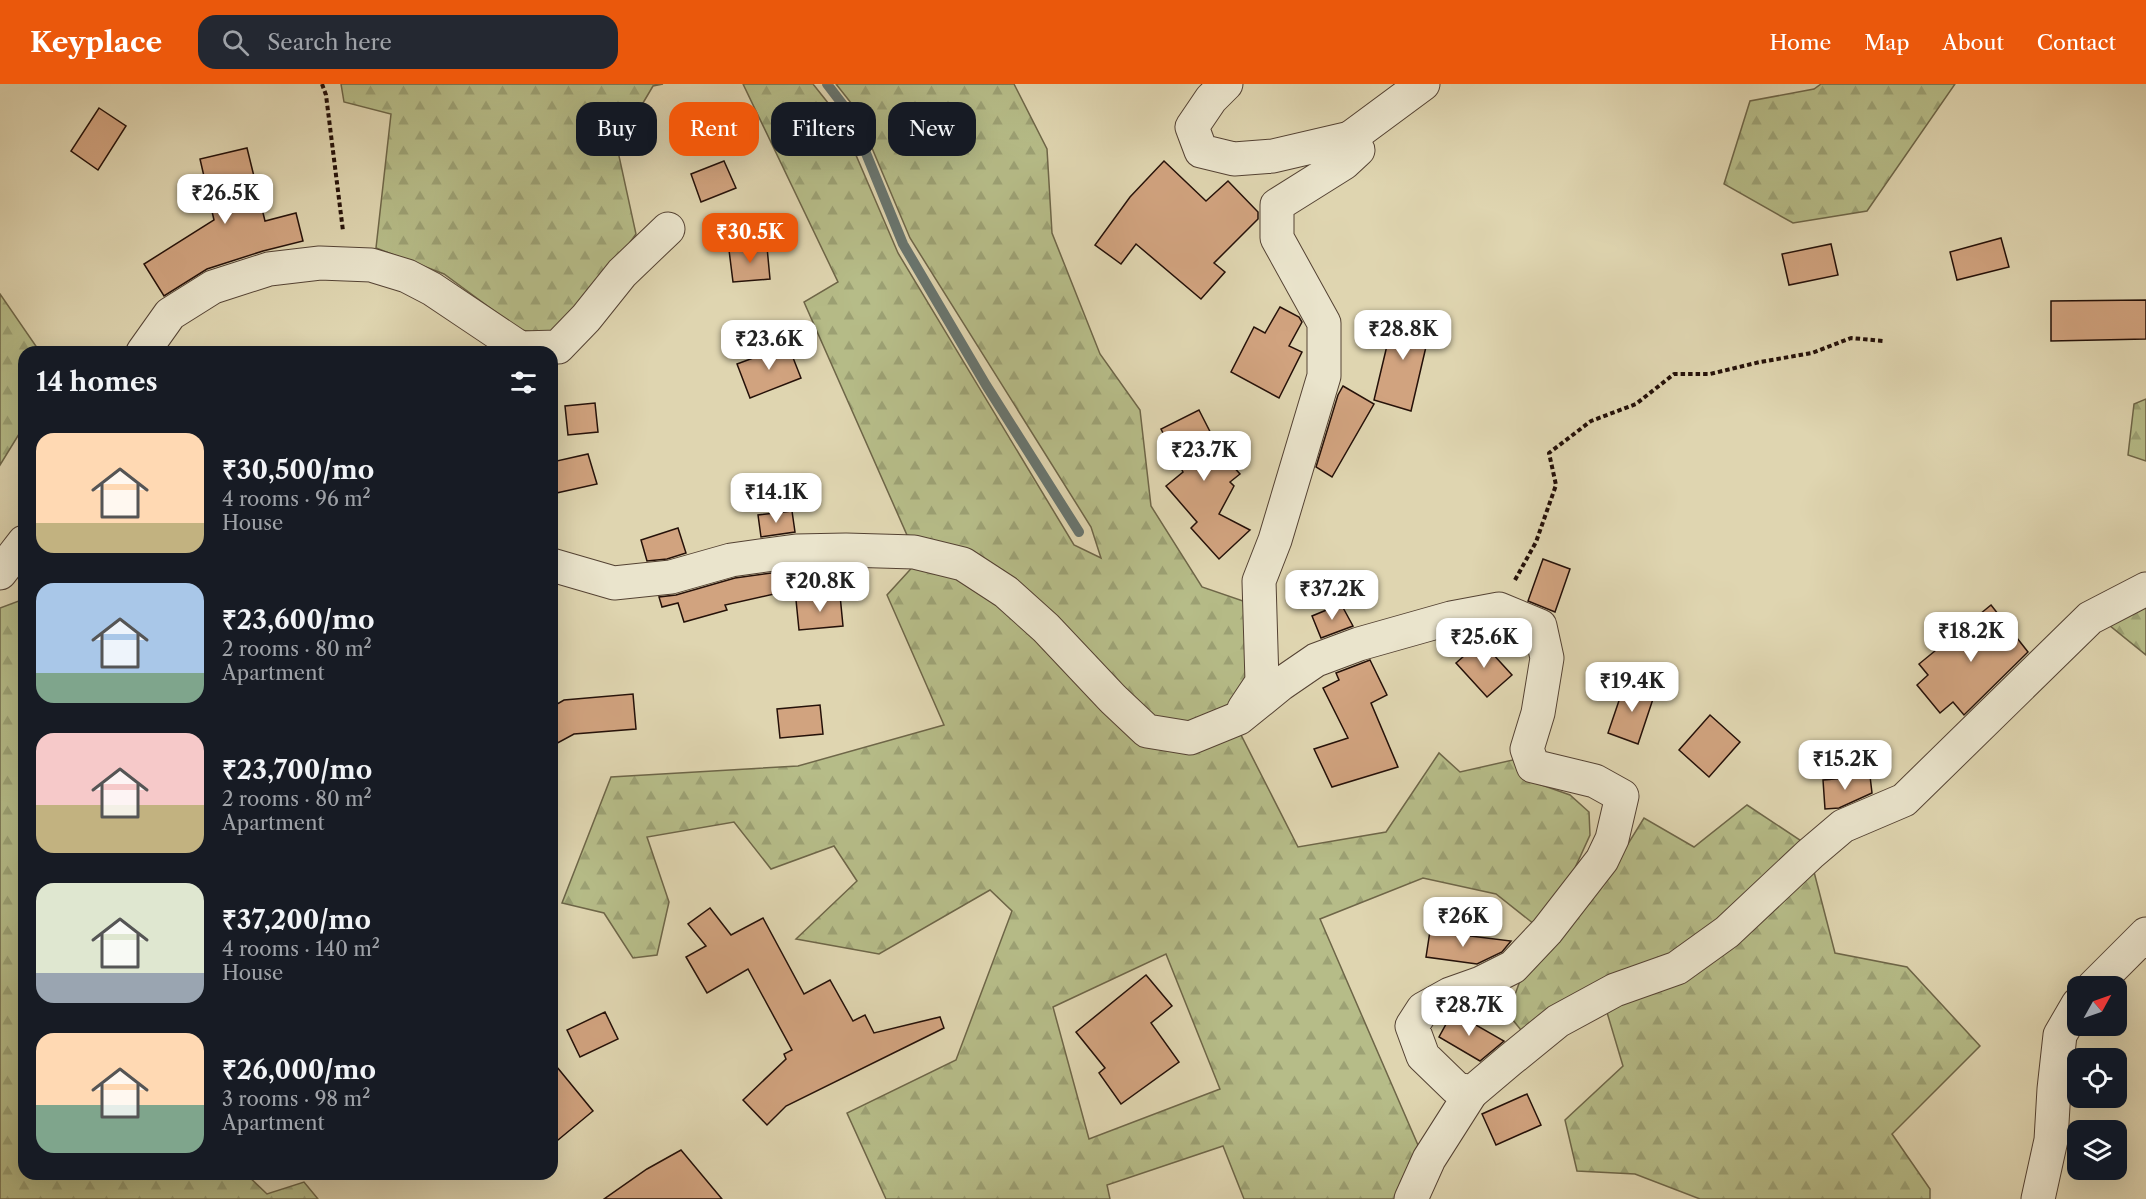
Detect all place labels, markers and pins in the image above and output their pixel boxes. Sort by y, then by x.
pin: ₹26.5K [176,174,274,225]
pin: ₹30.5K [701,213,799,264]
pin: ₹28.8K [1354,310,1452,361]
pin: ₹23.6K [720,320,818,371]
pin: ₹23.7K [1155,431,1253,482]
pin: ₹14.1K [727,473,825,524]
pin: ₹20.8K [771,562,869,613]
pin: ₹37.2K [1283,570,1381,621]
pin: ₹18.2K [1922,612,2020,663]
pin: ₹25.6K [1435,618,1533,669]
pin: ₹19.4K [1583,662,1681,713]
pin: ₹15.2K [1796,740,1894,791]
pin: ₹26K [1427,897,1499,948]
pin: ₹28.7K [1420,986,1518,1037]

